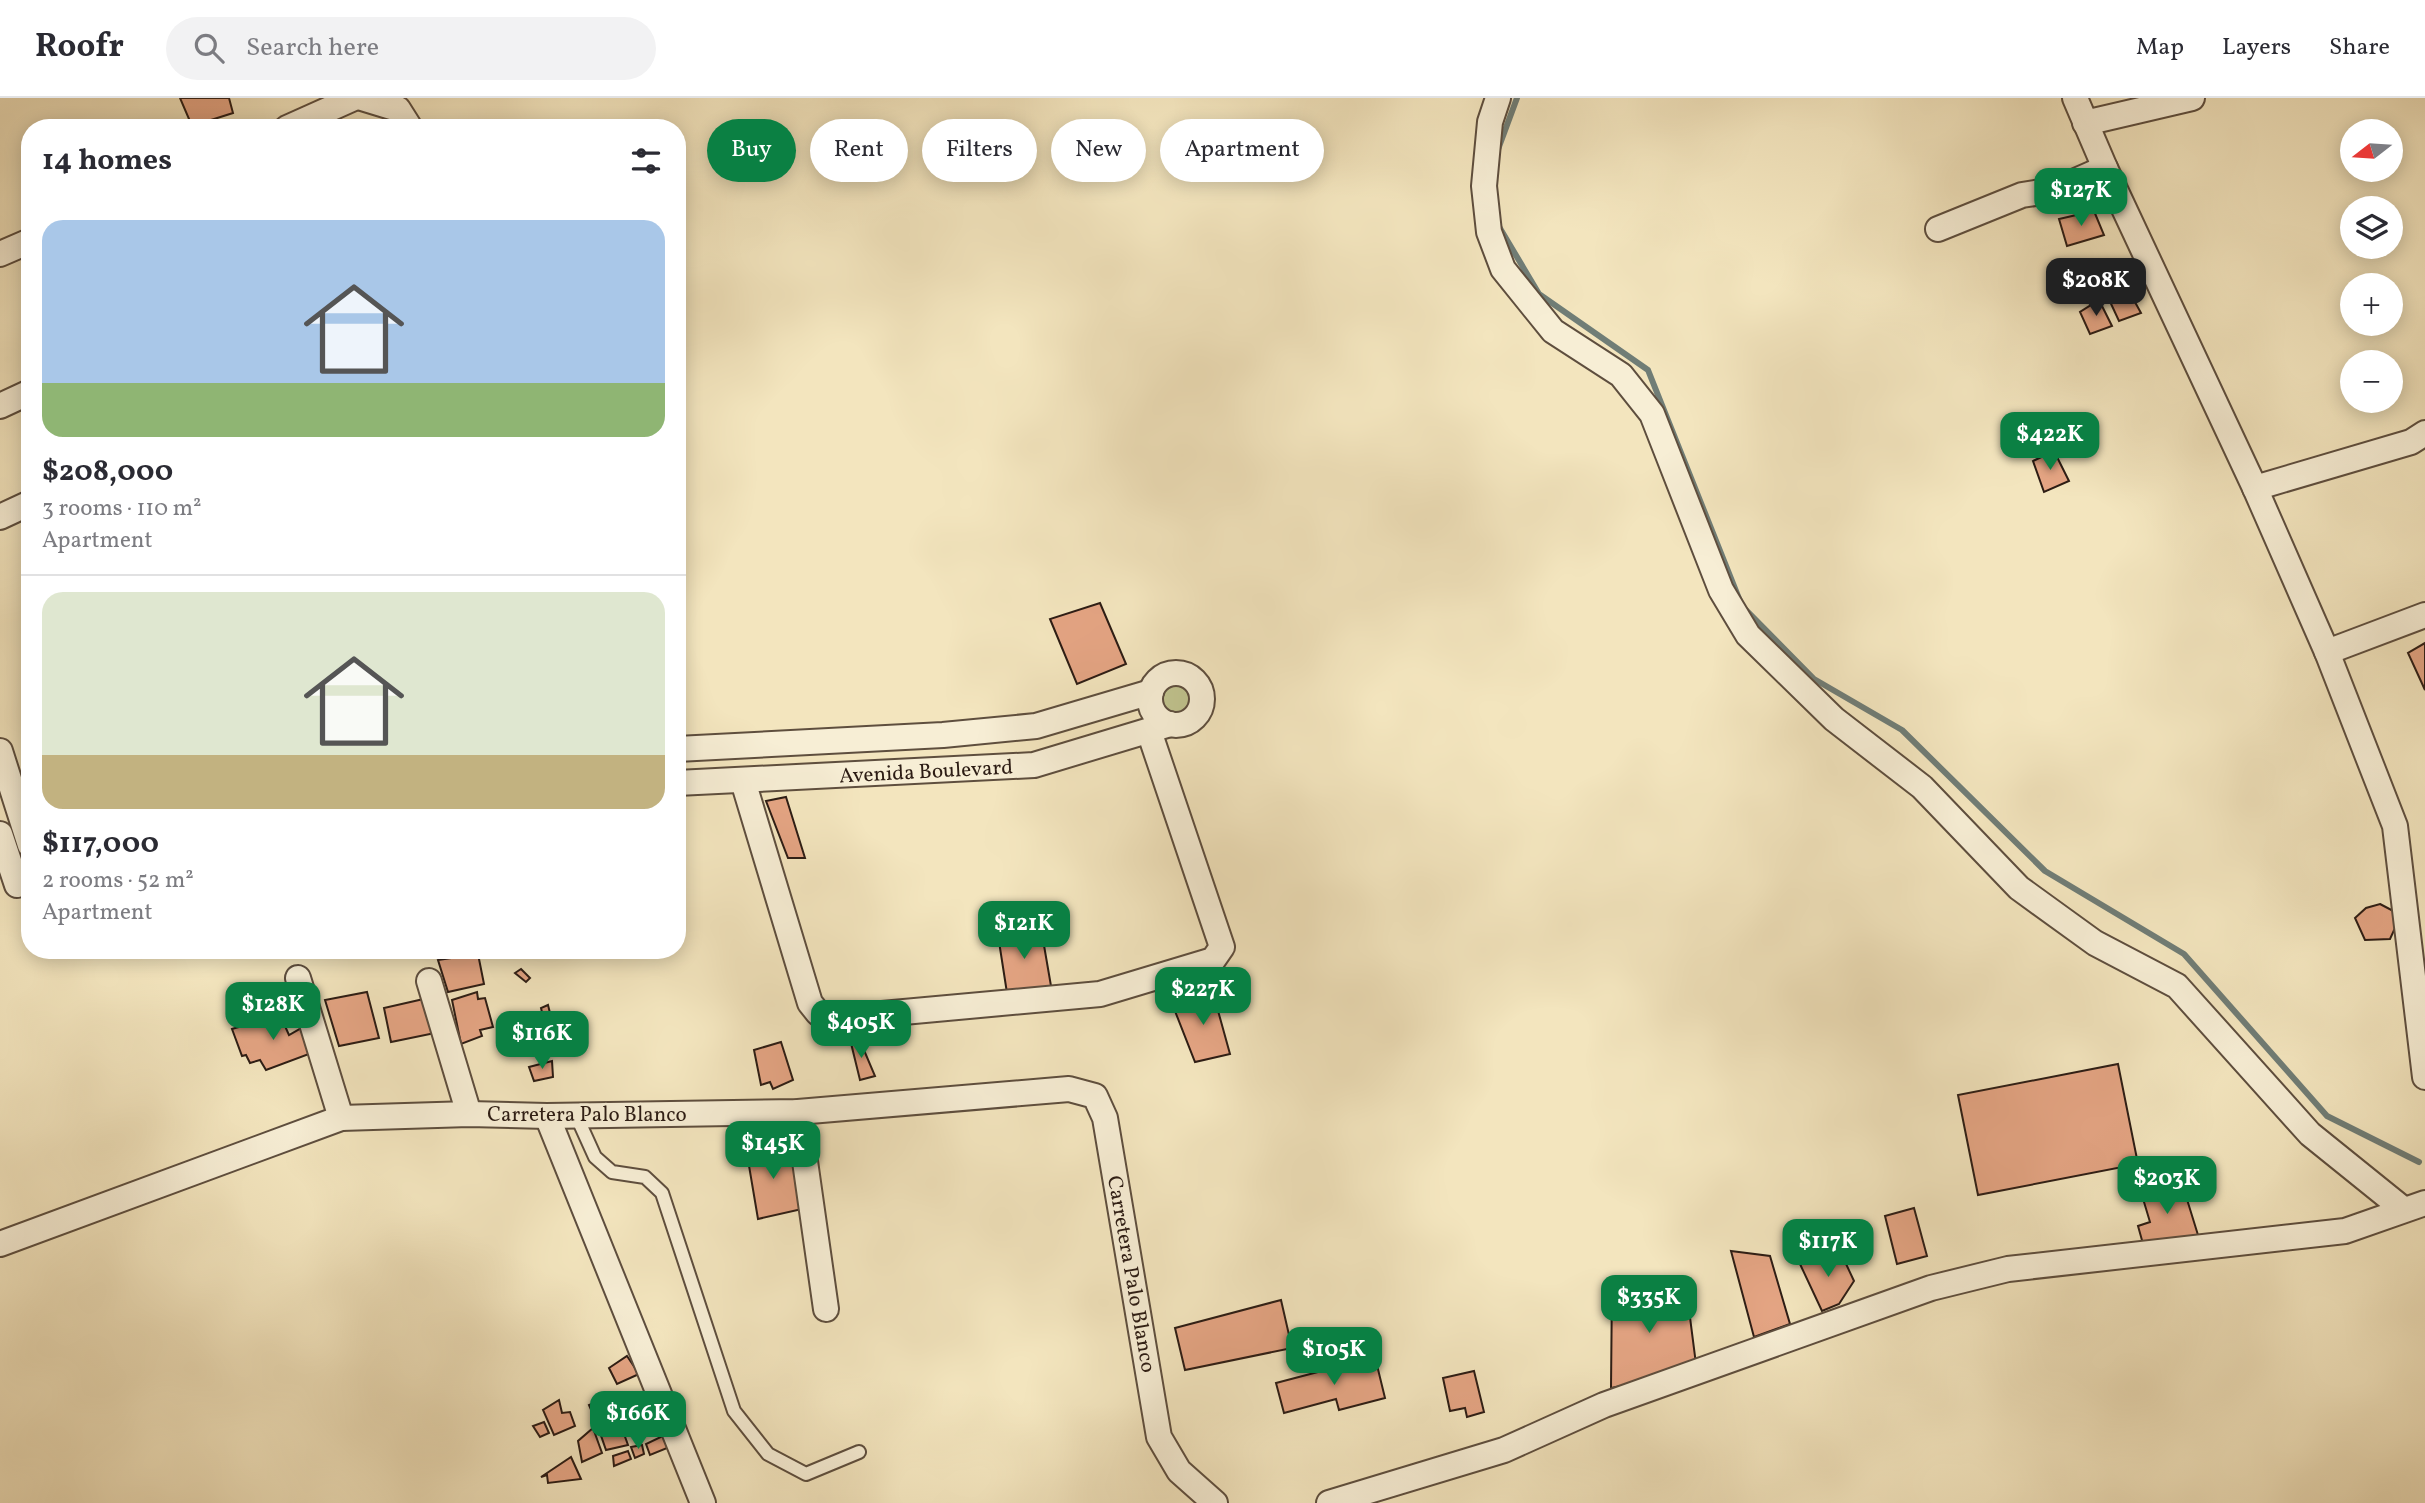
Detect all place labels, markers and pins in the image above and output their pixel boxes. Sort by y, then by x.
pin: $127K [2032,169,2130,228]
pin: $208K [2047,258,2145,318]
pin: $422K [2001,412,2099,472]
pin: $121K [975,902,1073,961]
pin: $227K [1154,968,1252,1027]
pin: $128K [224,982,322,1042]
pin: $405K [812,1000,910,1060]
pin: $116K [493,1012,591,1071]
pin: $145K [724,1122,822,1181]
pin: $203K [2118,1156,2216,1216]
pin: $117K [1779,1220,1877,1279]
pin: $335K [1600,1276,1698,1335]
pin: $105K [1285,1328,1383,1387]
pin: $166K [589,1392,687,1451]

